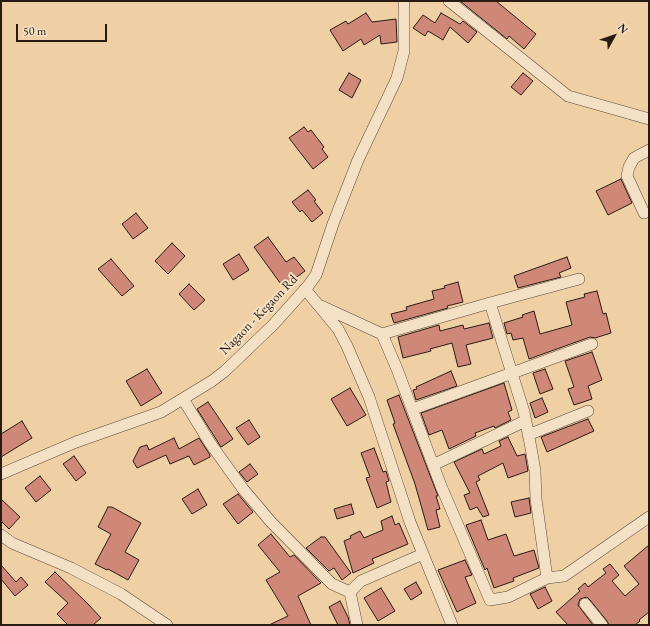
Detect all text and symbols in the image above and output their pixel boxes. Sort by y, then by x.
scale bar [18,16,109,42]
north arrow [594,16,634,56]
text: N [615,20,631,36]
text: 50 m [23,23,46,39]
street label: Nagaon - Kegaon Rd [217,272,301,358]

